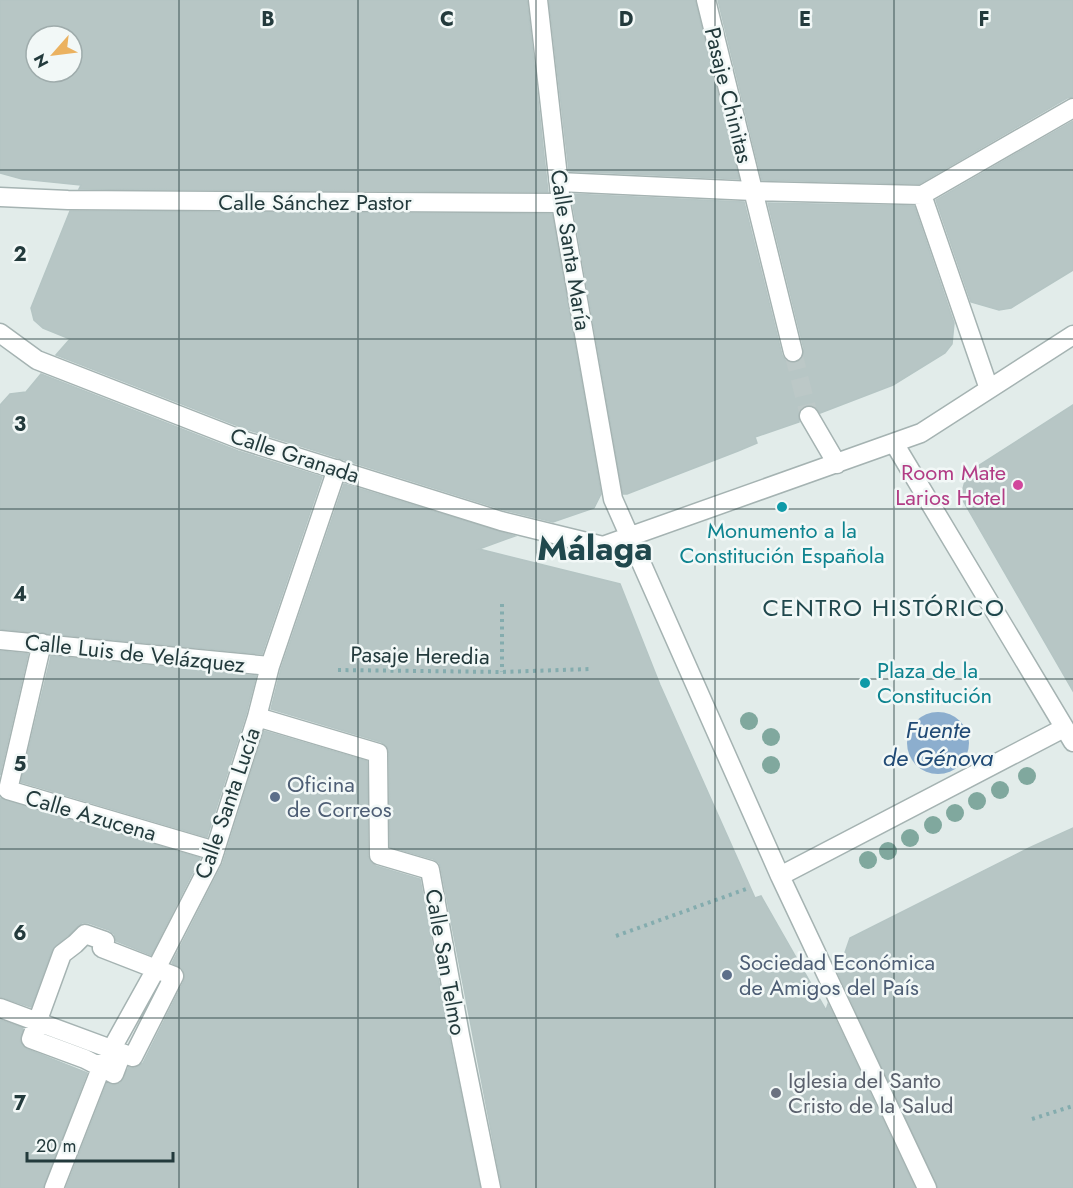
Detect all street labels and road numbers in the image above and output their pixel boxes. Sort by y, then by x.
street label: Pasaje Chinitas [697,24,761,167]
street label: Calle Santa María [542,167,600,333]
street label: Calle Sánchez Pastor [218,186,412,218]
street label: Calle Granada [226,419,364,491]
street label: Calle Luis de Velázquez [23,626,247,680]
street label: Pasaje Heredia [350,638,490,672]
street label: Calle Santa Lucía [186,723,268,883]
street label: Calle Azucena [22,781,160,849]
street label: Calle San Telmo [417,886,475,1038]

